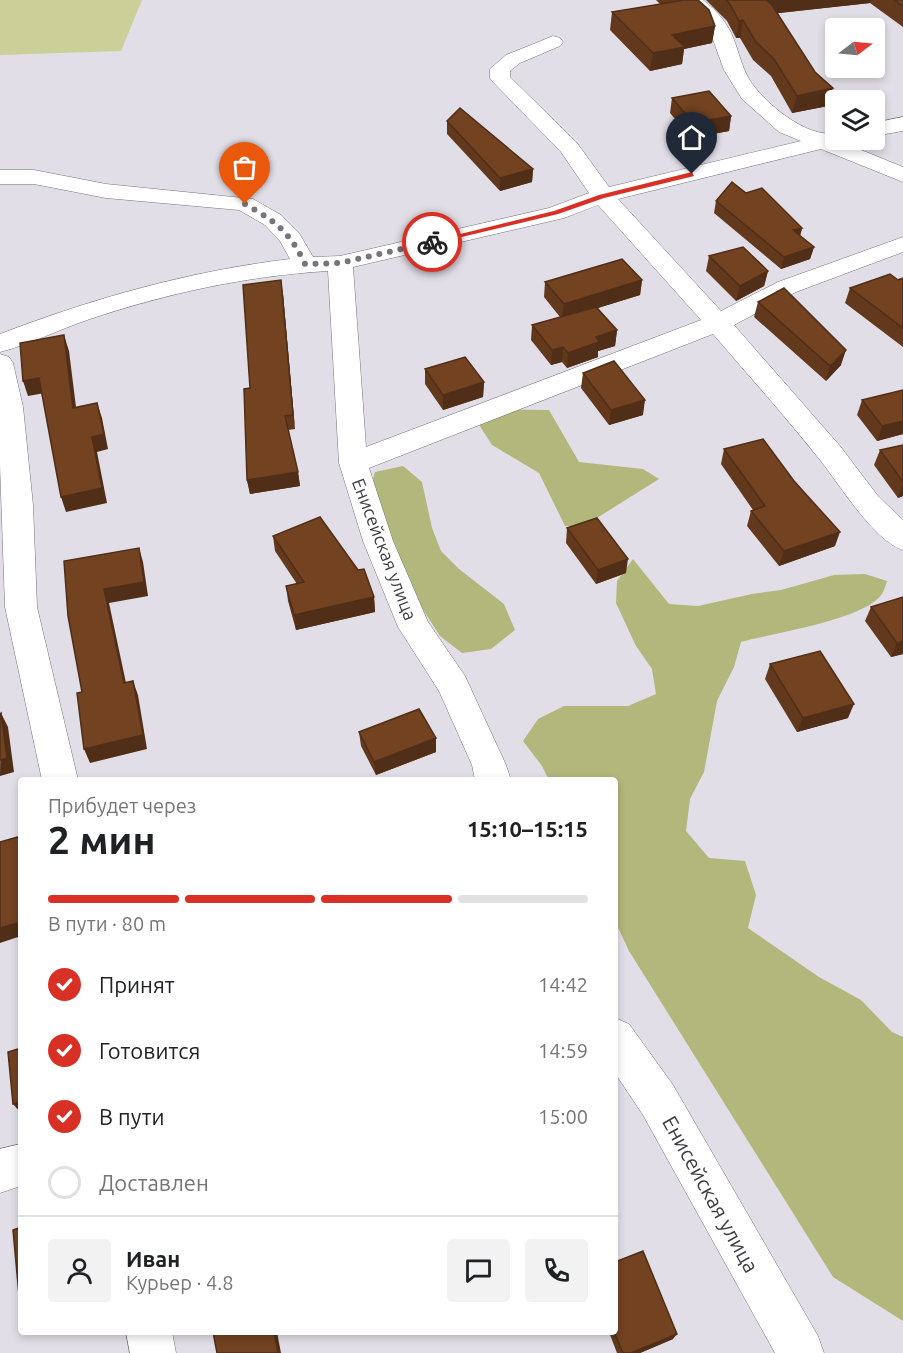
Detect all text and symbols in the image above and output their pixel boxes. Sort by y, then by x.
north arrow [825,18,885,78]
map controls [825,18,885,150]
button: layers [825,90,885,150]
pin [666,112,717,174]
icon: home [675,121,708,154]
pin [219,142,270,204]
icon: bag [228,151,261,184]
courier [402,212,462,272]
icon: bike [416,226,449,259]
street label: Енисейская улица [349,475,421,623]
text: Прибудет через [48,794,196,817]
text: 15:10–15:15 [467,816,588,841]
text: 2 мин [48,818,156,861]
text: В пути · 80 m [48,912,166,935]
icon: check [48,968,81,1001]
text: Принят [99,972,175,997]
text: 14:42 [538,973,588,996]
icon: check [48,1034,81,1067]
text: Готовится [99,1038,200,1063]
text: 14:59 [538,1039,588,1062]
icon: check [48,1100,81,1133]
text: В пути [99,1104,165,1129]
text: 15:00 [538,1105,588,1128]
street label: Енисейская улица [658,1112,764,1276]
text: Доставлен [99,1170,209,1195]
button: person [48,1239,111,1302]
button: chat [447,1239,510,1302]
button: phone [525,1239,588,1302]
text: Иван [126,1246,180,1271]
text: Курьер · 4.8 [126,1271,233,1294]

